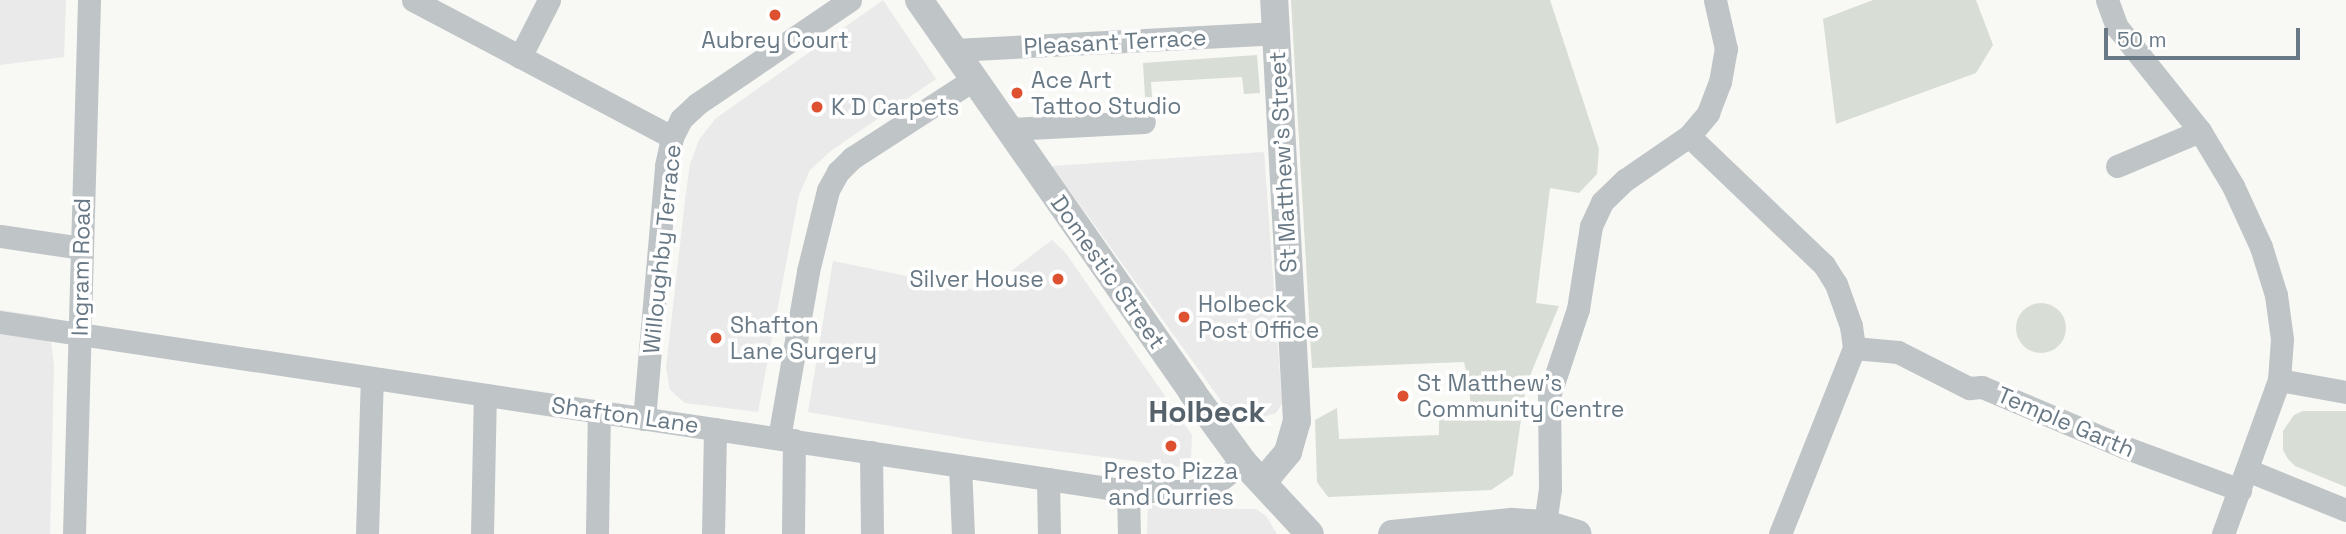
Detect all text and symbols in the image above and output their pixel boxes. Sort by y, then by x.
marker: Aubrey Court [767,7,783,23]
scale bar [2108,14,2304,58]
street label: Pleasant Terrace [1023,23,1207,61]
place label: Aubrey Court [701,26,849,54]
text: 50 m [2117,26,2167,53]
street label: St Matthew's Street [1263,51,1303,273]
place label: Ace Art Tattoo Studio [1031,66,1181,120]
marker: Ace Art Tattoo Studio [1009,85,1025,101]
place label: K D Carpets [831,93,959,121]
marker: K D Carpets [809,99,825,115]
street label: Willoughby Terrace [637,143,687,355]
street label: Domestic Street [1045,190,1171,354]
street label: Ingram Road [66,198,96,336]
place label: Silver House [909,265,1044,293]
marker: Silver House [1050,271,1066,287]
place label: Holbeck Post Office [1198,290,1319,344]
marker: Holbeck Post Office [1176,309,1192,325]
place label: Shafton Lane Surgery [730,311,877,365]
marker: Shafton Lane Surgery [708,330,724,346]
place label: St Matthew's Community Centre [1417,369,1624,423]
street label: Temple Garth [1993,381,2139,463]
marker: St Matthew's Community Centre [1395,388,1411,404]
street label: Shafton Lane [550,391,700,439]
district label: Holbeck [1149,394,1265,430]
marker: Presto Pizza and Curries [1163,438,1179,454]
place label: Presto Pizza and Curries [1104,457,1238,511]

